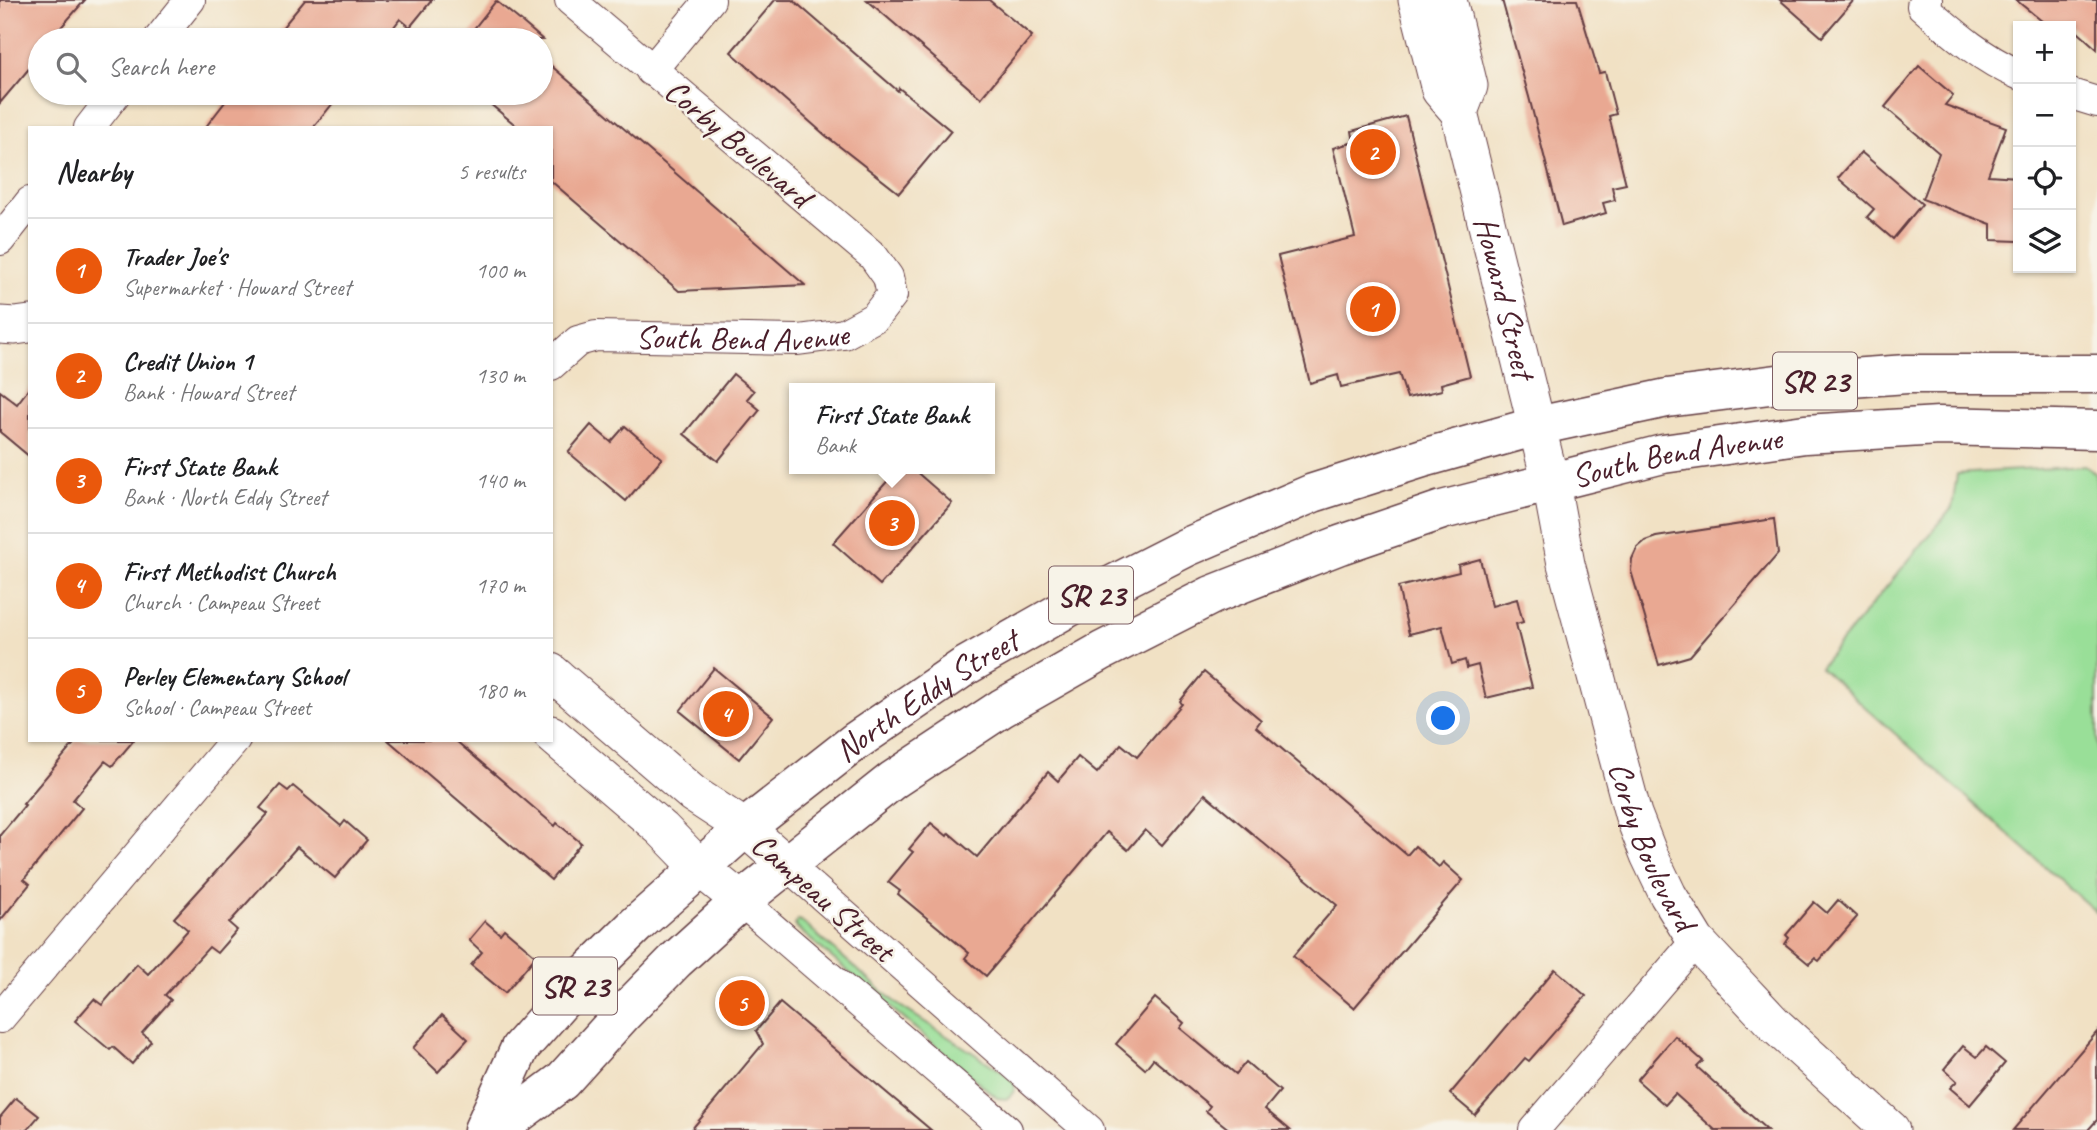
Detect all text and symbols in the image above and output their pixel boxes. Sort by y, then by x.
map controls [2013,21,2076,273]
button: + [2013,21,2076,84]
search box [28,28,553,105]
icon: search [52,48,90,86]
text: Search here [108,50,214,83]
street label: Corby Boulevard [656,69,824,220]
button: − [2013,84,2076,147]
pin: 2 [1350,126,1396,178]
button: locate [2013,147,2076,210]
text: Nearby [56,153,132,191]
text: 5 results [458,157,525,186]
button: layers [2013,210,2076,273]
street label: Howard Street [1465,212,1546,387]
text: Trader Joe's [123,240,227,273]
text: 1 [74,256,84,285]
text: 100 m [476,256,525,285]
text: Supermarket · Howard Street [123,273,351,302]
pin: 1 [1350,283,1396,335]
street label: South Bend Avenue [635,312,853,361]
text: Credit Union 1 [123,345,253,378]
road number: SR 23 [1773,352,1857,410]
text: 2 [74,361,84,390]
text: 130 m [476,361,525,390]
text: Bank · Howard Street [123,378,294,407]
popup [789,383,995,474]
text: First State Bank [815,398,969,431]
street label: South Bend Avenue [1567,416,1787,497]
text: Bank [815,431,856,460]
text: First State Bank [123,450,277,483]
text: 3 [74,466,84,495]
text: 140 m [476,466,525,495]
text: Bank · North Eddy Street [123,483,327,512]
pin: 3 [869,497,915,549]
text: First Methodist Church [123,555,336,588]
road number: SR 23 [1049,566,1133,624]
text: 4 [74,571,84,600]
text: 170 m [476,571,525,600]
text: Church · Campeau Street [123,588,319,617]
street label: North Eddy Street [826,618,1029,771]
text: Perley Elementary School [123,660,346,693]
text: 5 [74,676,84,705]
text: 180 m [476,676,525,705]
pin: 4 [703,688,749,740]
text: School · Campeau Street [123,693,311,722]
your location [1426,701,1460,735]
street label: Corby Boulevard [1599,757,1708,942]
street label: Campeau Street [743,823,906,973]
road number: SR 23 [533,958,617,1015]
pin: 5 [719,977,765,1029]

